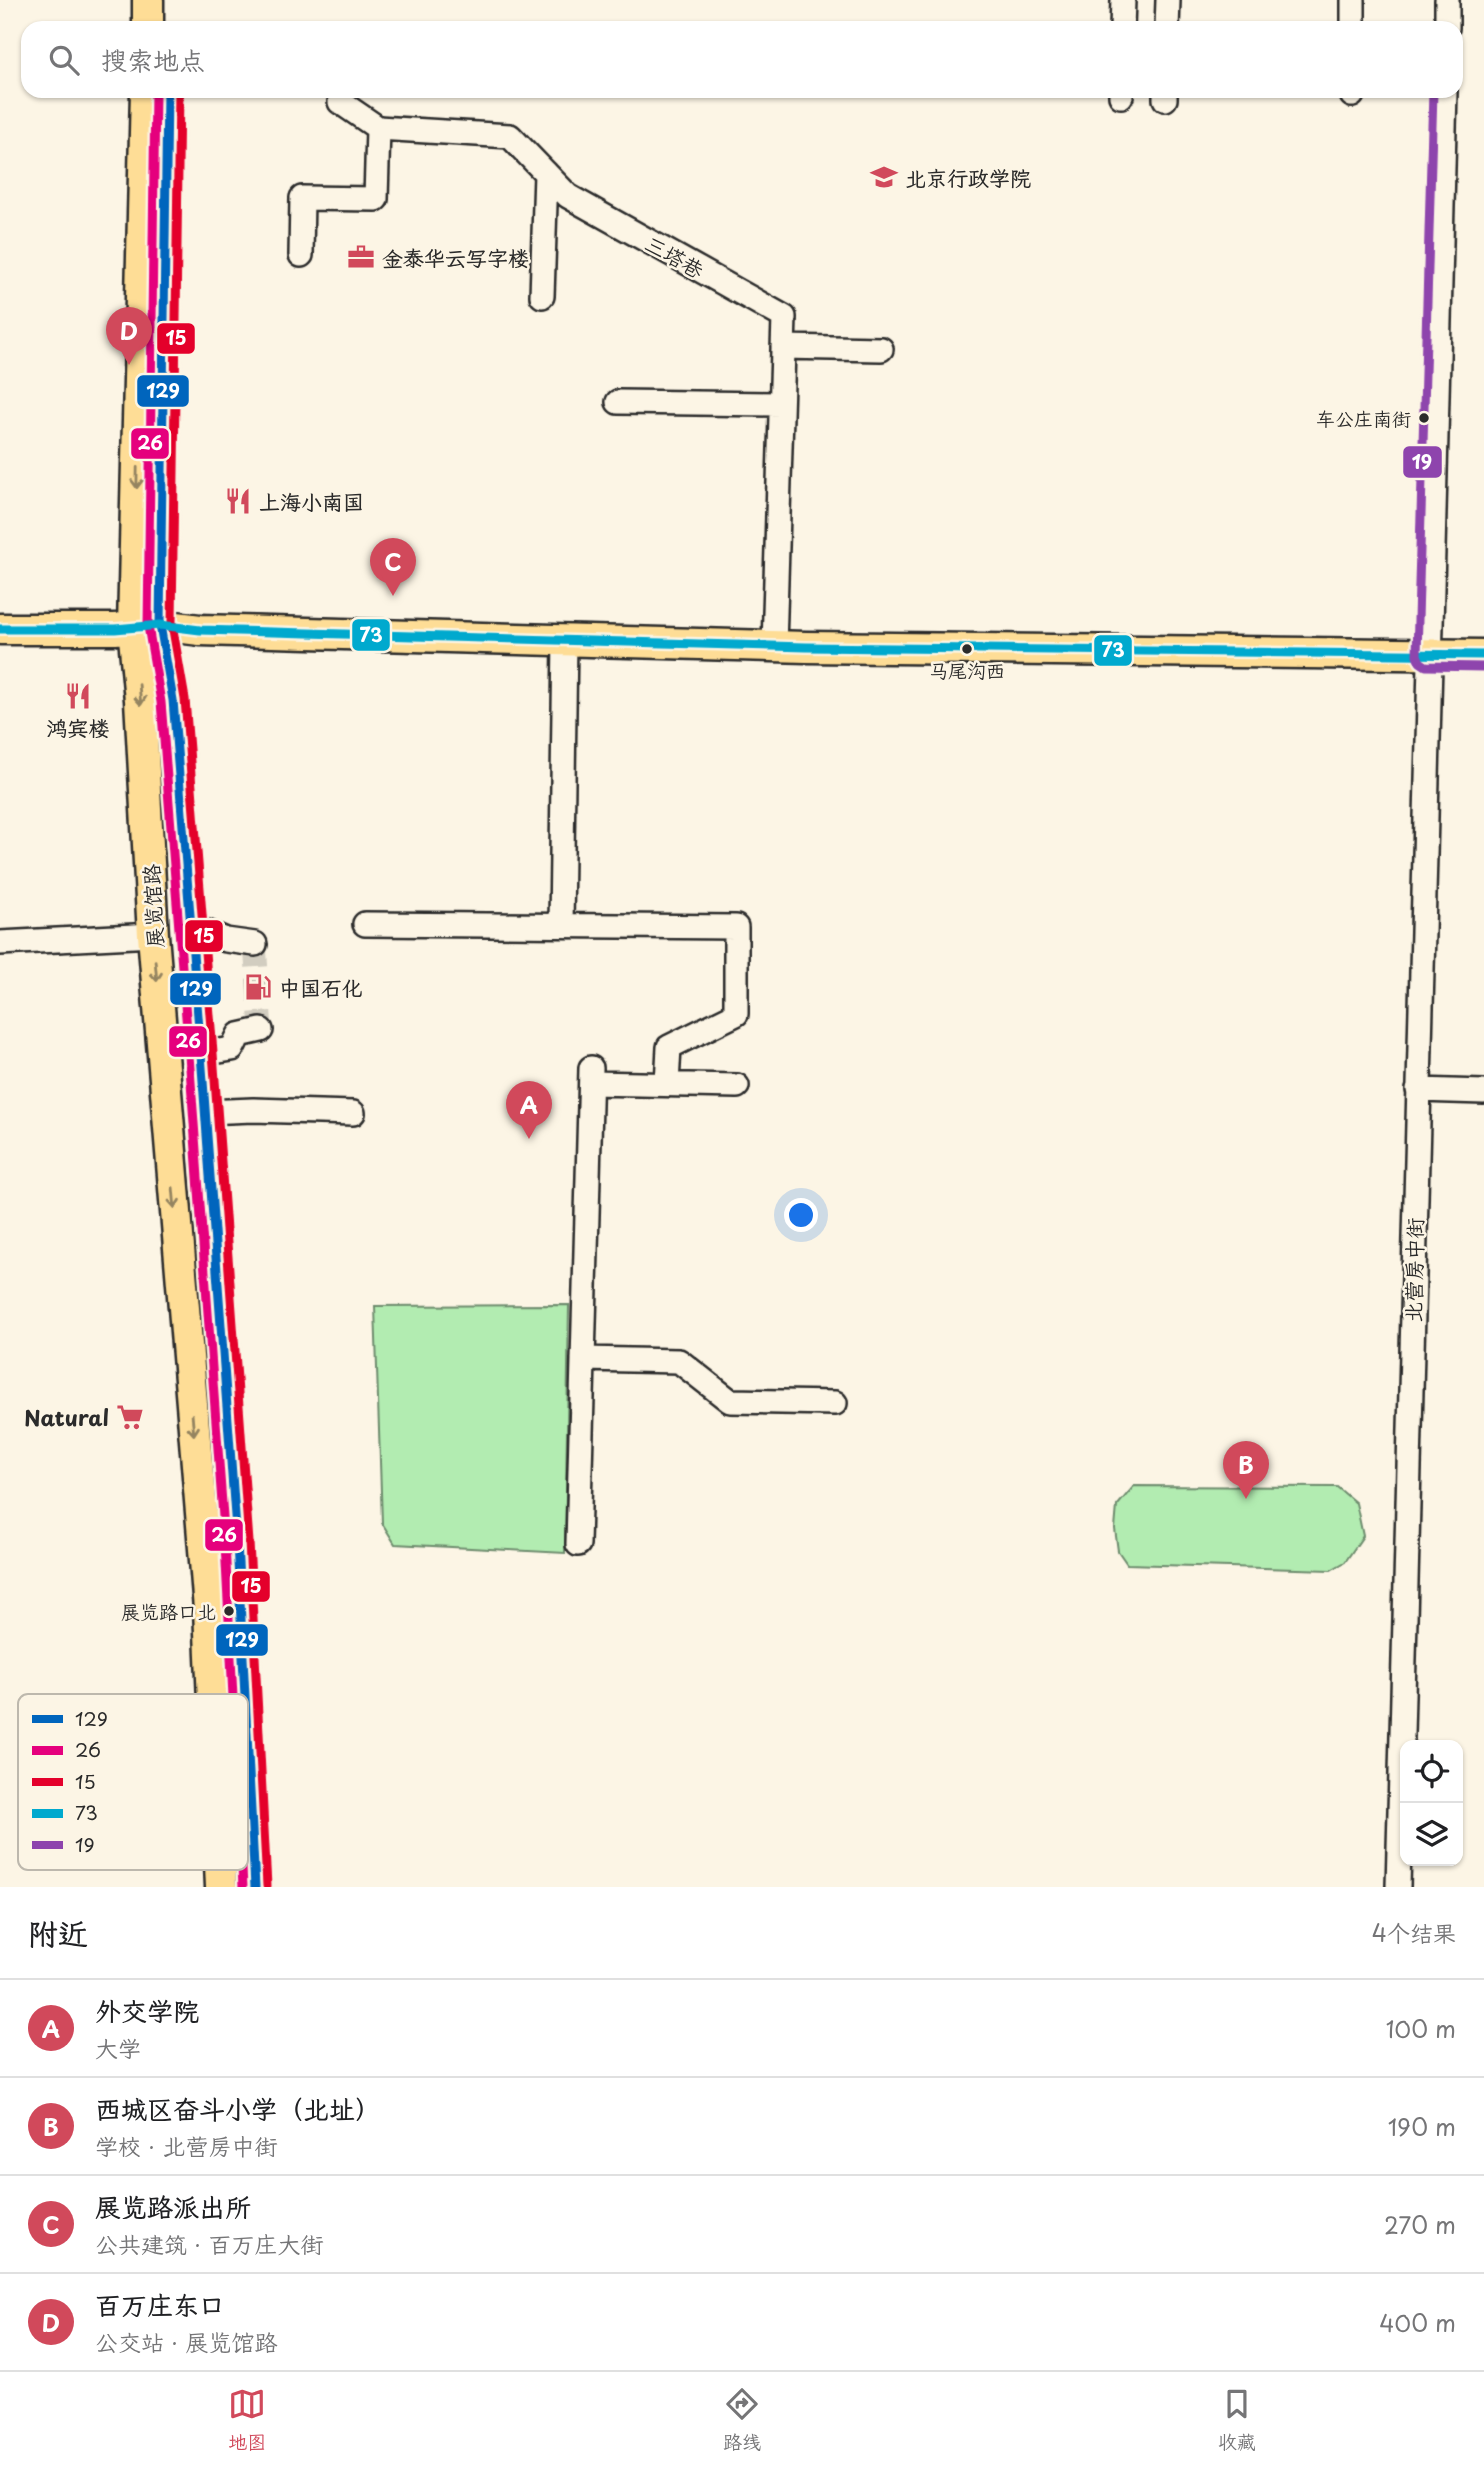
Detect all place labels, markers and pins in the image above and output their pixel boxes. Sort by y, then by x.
place label: 北京行政学院 [905,161,1031,193]
school or university icon: 北京行政学院 [869,162,899,192]
place label: 金泰华云写字楼 [382,241,529,273]
office icon: 金泰华云写字楼 [346,242,376,272]
pin: D [106,307,152,365]
place label: 车公庄南街 [1316,404,1411,432]
marker: 车公庄南街 [1417,411,1431,425]
place label: 上海小南国 [259,485,364,517]
restaurant icon: 上海小南国 [223,486,253,516]
pin: C [370,538,416,596]
marker: 马尾沟西 [960,642,974,656]
place label: 马尾沟西 [929,656,1005,684]
restaurant icon: 鸿宾楼 [63,681,93,711]
place label: 鸿宾楼 [47,711,110,743]
place label: 中国石化 [279,971,363,1003]
fuel station icon: 中国石化 [243,972,273,1002]
pin: A [506,1081,552,1139]
place label: Natural [24,1401,109,1433]
supermarket icon: Natural [115,1402,145,1432]
pin: B [1223,1441,1269,1499]
place label: 展览路口北 [121,1597,216,1625]
marker: 展览路口北 [222,1604,236,1618]

